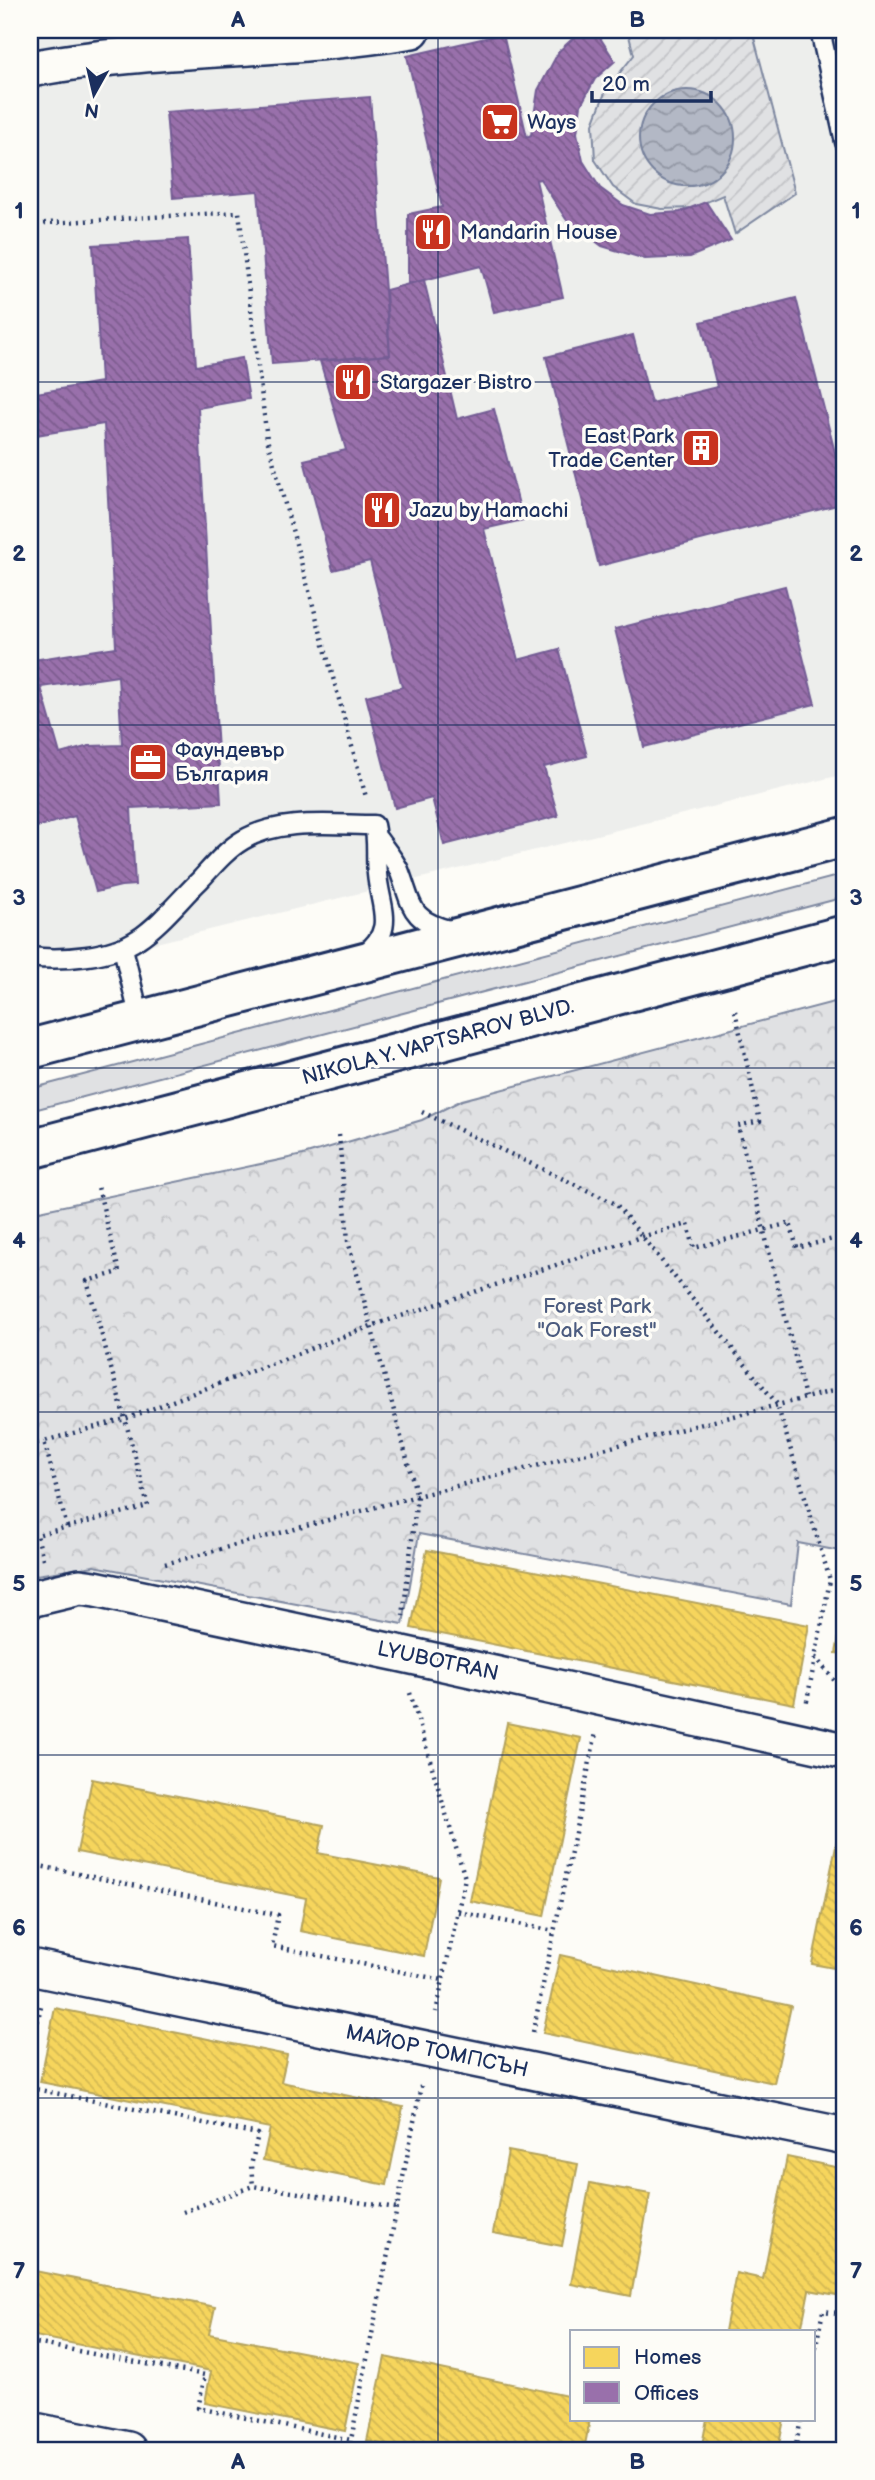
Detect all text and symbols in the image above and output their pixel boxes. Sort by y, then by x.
text: A [230,6,246,34]
text: B [629,6,645,34]
north arrow [60,60,130,130]
scale bar [592,60,710,104]
text: 20 m [602,72,650,97]
text: N [83,97,101,122]
supermarket icon: Ways [479,101,521,143]
place label: Ways [527,110,577,135]
text: 1 [14,197,24,225]
text: 1 [851,197,861,225]
restaurant icon: Mandarin House [412,211,454,253]
place label: Mandarin House [460,220,617,245]
restaurant icon: Stargazer Bistro [332,361,374,403]
place label: Stargazer Bistro [380,370,532,395]
place label: East Park Trade Center [548,424,675,473]
building icon: East Park Trade Center [680,427,722,469]
restaurant icon: Jazu by Hamachi [361,489,403,531]
place label: Jazu by Hamachi [409,498,568,523]
text: 2 [12,540,26,568]
text: 2 [849,540,863,568]
place label: Фаундевър България [175,738,285,787]
office icon: Фаундевър България [127,741,169,783]
text: 3 [12,884,26,912]
text: 3 [849,884,863,912]
street label: NIKOLA Y. VAPTSAROV BLVD. [299,994,577,1090]
text: 4 [12,1227,26,1255]
text: 4 [849,1227,863,1255]
park label: Forest Park "Oak Forest" [537,1294,657,1343]
text: 5 [12,1570,26,1598]
text: 5 [849,1570,863,1598]
street label: LYUBOTRAN [375,1636,501,1686]
text: 6 [12,1914,26,1942]
text: 6 [849,1914,863,1942]
street label: МАЙОР ТОМПСЪН [344,2019,530,2083]
text: 7 [13,2257,26,2285]
text: 7 [850,2257,863,2285]
legend [570,2330,816,2420]
text: Homes [634,2345,702,2370]
text: Offices [634,2381,699,2406]
text: A [230,2448,246,2476]
text: B [629,2448,645,2476]

